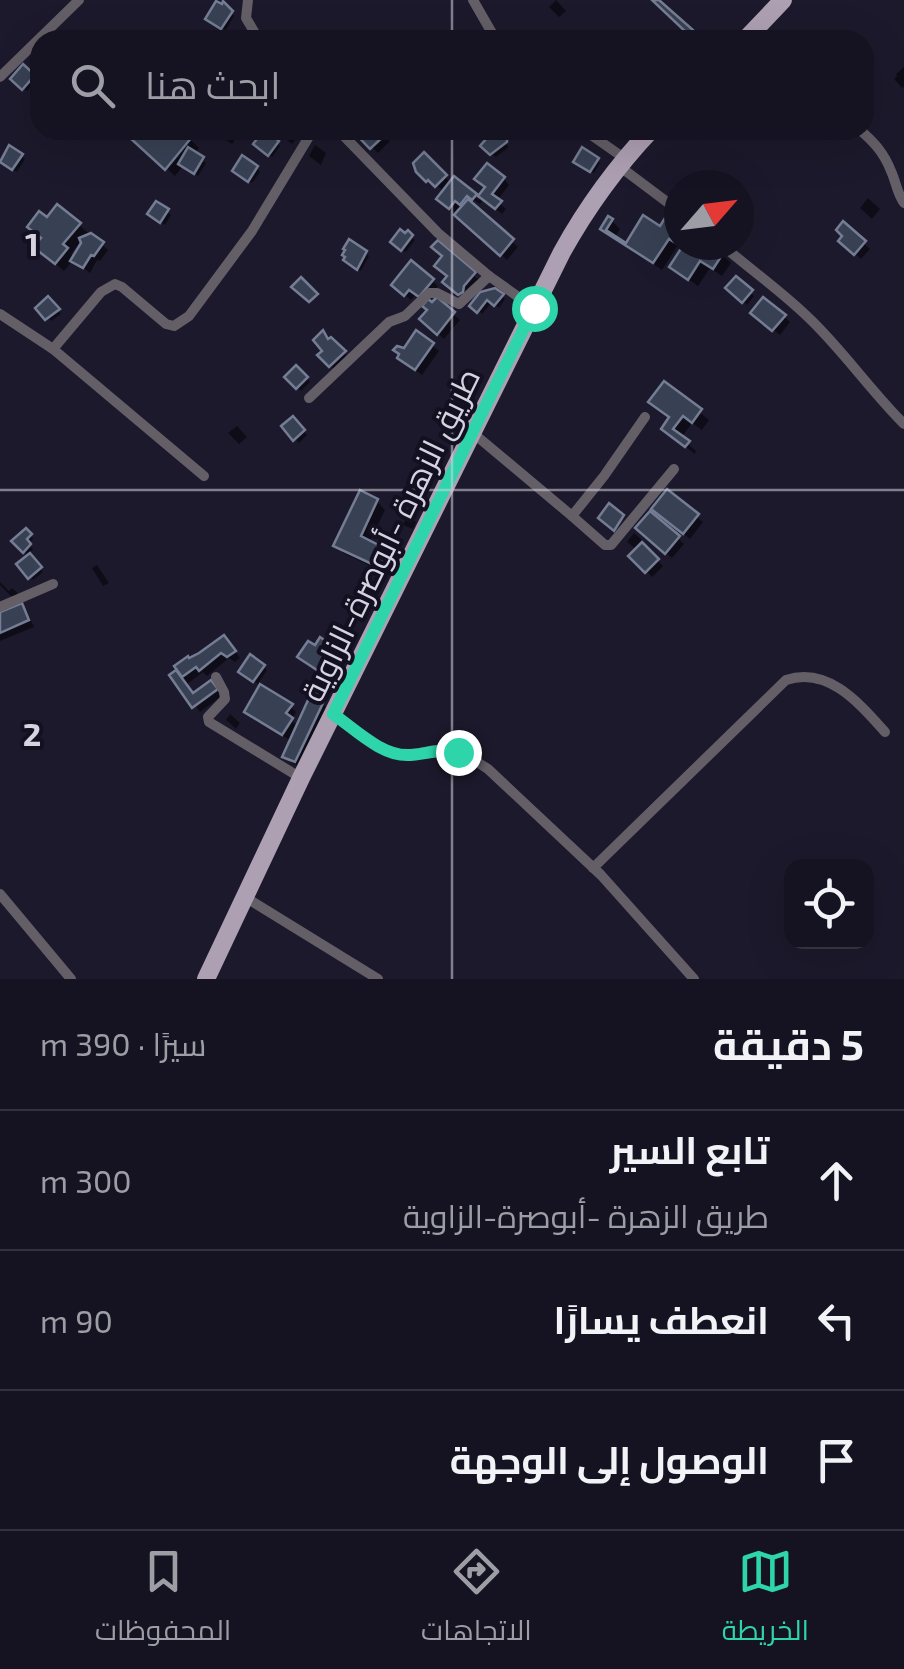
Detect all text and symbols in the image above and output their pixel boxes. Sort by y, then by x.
search box [30,30,874,140]
icon: search [65,58,120,113]
text: ابحث هنا [145,61,280,107]
north arrow [664,170,754,260]
text: 1 [25,224,39,262]
route start [512,286,558,332]
street label: طريق الزهرة -أبوصرة-الزاوية [292,361,489,708]
text: 2 [23,714,41,752]
route end [436,730,482,776]
map controls [784,859,874,949]
button: locate [784,859,874,949]
text: 5 دقيقة [713,1018,864,1068]
text: سيرًا · 390 m [40,1024,207,1062]
text: تابع السير [610,1126,769,1172]
icon: ahead [809,1153,864,1208]
text: 300 m [40,1161,132,1199]
text: طريق الزهرة -أبوصرة-الزاوية [403,1196,769,1234]
icon: left [809,1293,864,1348]
text: انعطف يسارًا [554,1296,769,1342]
text: 90 m [40,1301,113,1339]
icon: arrive [809,1433,864,1488]
text: الوصول إلى الوجهة [450,1436,769,1482]
tab: المحفوظات [95,1544,231,1656]
tab: الاتجاهات [421,1544,532,1656]
tab: الخريطة [722,1544,809,1656]

